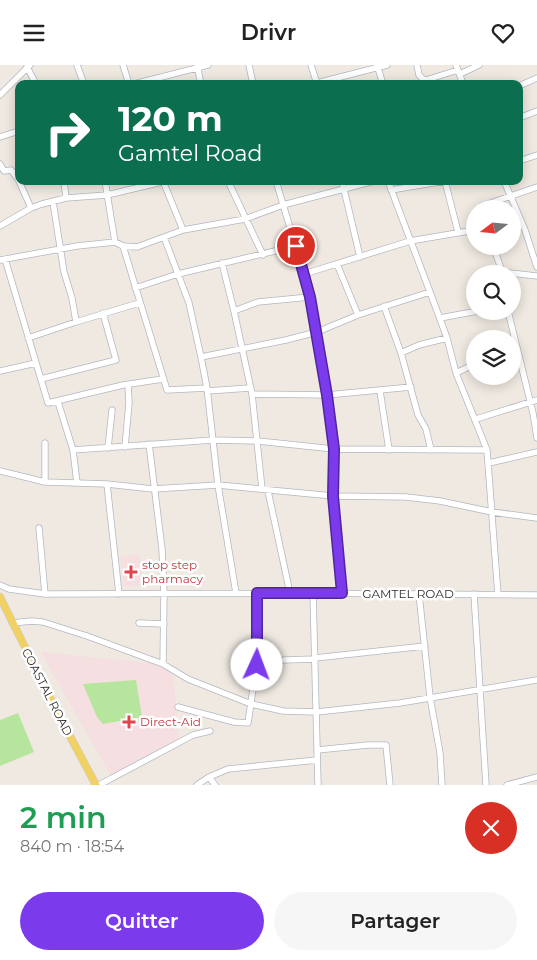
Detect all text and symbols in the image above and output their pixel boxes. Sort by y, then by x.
icon: menu [20,19,48,47]
text: Drivr [241,19,296,46]
icon: heart [489,19,517,47]
text: 120 m [118,97,223,140]
icon: right [35,100,100,165]
text: Gamtel Road [118,140,262,167]
north arrow [466,200,521,255]
map controls [466,200,521,385]
pin [275,225,317,267]
icon: arrive [282,232,310,260]
button: search [466,265,521,320]
button: layers [466,330,521,385]
place label: stop step pharmacy [142,557,204,586]
marker: stop step pharmacy [124,565,138,579]
street label: GAMTEL ROAD [362,586,454,601]
position arrow [230,638,282,690]
street label: COASTAL ROAD [19,645,76,738]
place label: Direct-Aid [140,714,201,729]
marker: Direct-Aid [122,715,136,729]
text: 2 min [20,799,107,836]
button: close [465,802,517,854]
text: 840 m · 18:54 [20,837,124,856]
button: Quitter [20,892,264,950]
button: Partager [274,892,517,950]

